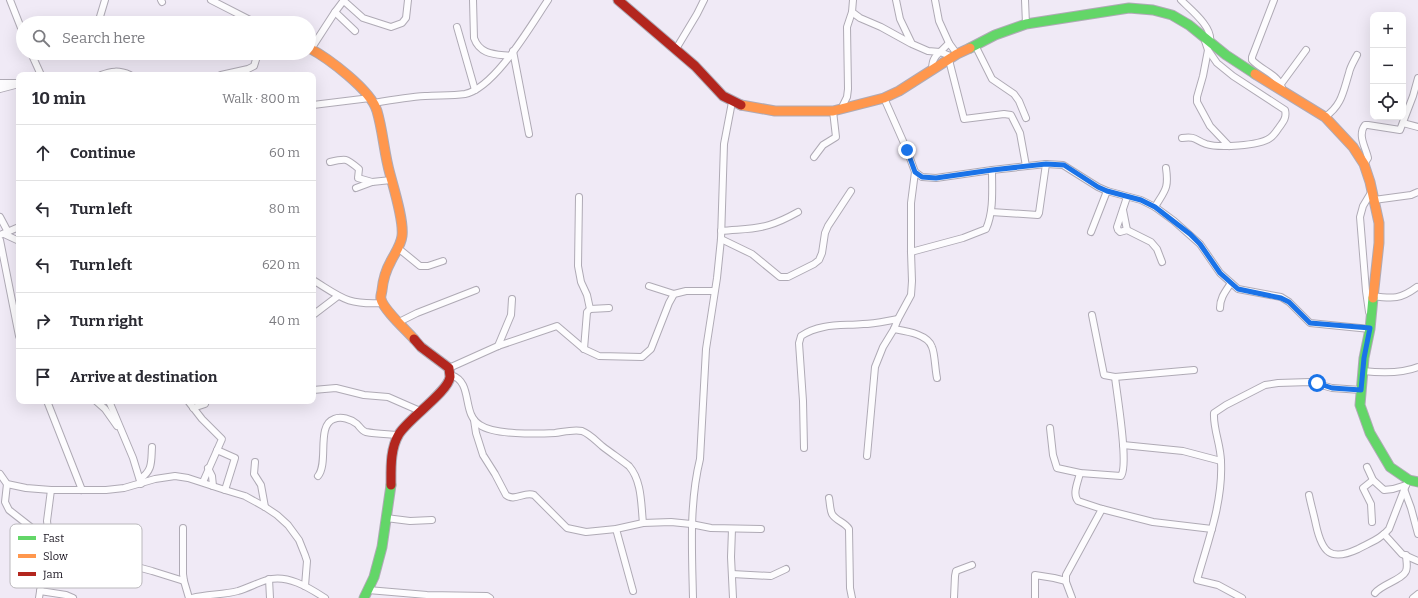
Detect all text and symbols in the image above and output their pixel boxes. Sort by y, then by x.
map controls [1370,12,1406,120]
button: + [1370,12,1406,48]
search box [16,16,316,60]
icon: search [30,27,52,49]
text: Search here [62,29,145,47]
button: − [1370,48,1406,84]
button: locate [1370,84,1406,120]
text: 10 min [32,88,86,109]
text: Walk · 800 m [222,91,300,106]
route end [898,141,916,159]
icon: ahead [32,142,54,164]
text: Continue [70,144,136,162]
text: 60 m [269,145,300,160]
icon: left [32,198,54,220]
text: Turn left [70,200,132,218]
text: 80 m [269,201,300,216]
icon: left [32,254,54,276]
text: Turn left [70,256,132,274]
text: 620 m [262,257,300,272]
icon: right [32,310,54,332]
text: Turn right [70,312,143,330]
text: 40 m [269,313,300,328]
icon: arrive [32,366,54,388]
text: Arrive at destination [70,368,217,386]
route start [1308,374,1326,392]
legend [10,524,142,588]
text: Fast [43,532,64,545]
text: Slow [43,550,68,563]
text: Jam [42,568,63,581]

